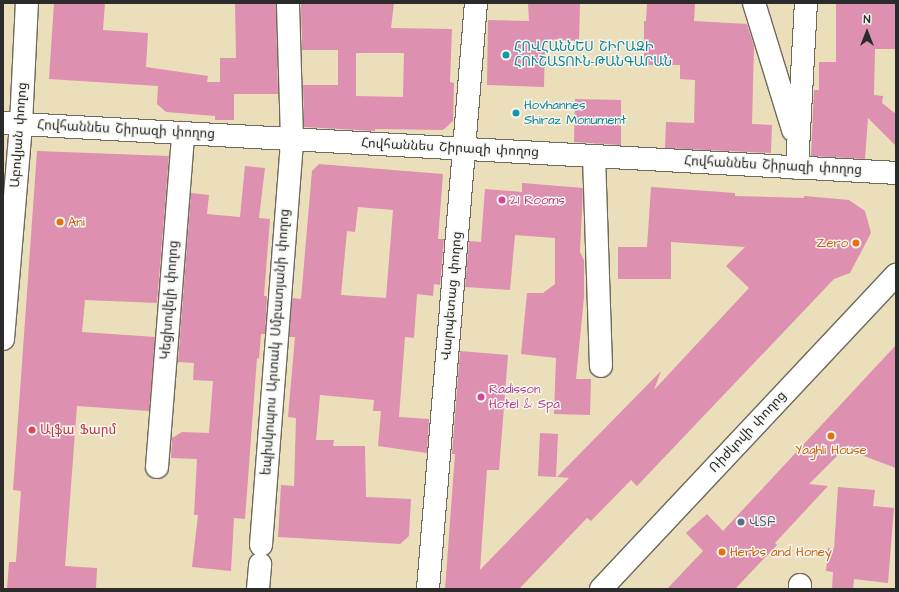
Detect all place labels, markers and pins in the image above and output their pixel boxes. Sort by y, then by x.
place label: ՀՈՎՀԱՆՆԵՍ ՇԻՐԱԶԻ ՀՈՒՇԱՏՈՒՆ-ԹԱՆԳԱՐԱՆ [514,40,672,71]
marker: ՀՈՎՀԱՆՆԵՍ ՇԻՐԱԶԻ ՀՈՒՇԱՏՈՒՆ-ԹԱՆԳԱՐԱՆ [501,50,511,60]
place label: Hovhannes Shiraz Monument [524,98,626,129]
marker: Hovhannes Shiraz Monument [511,108,521,118]
place label: 21 Rooms [510,192,565,208]
marker: 21 Rooms [497,195,507,205]
place label: Ani [68,214,85,230]
marker: Ani [55,217,65,227]
place label: Zero [816,235,848,251]
marker: Zero [851,238,861,248]
place label: Radisson Hotel & Spa [489,382,560,413]
marker: Radisson Hotel & Spa [476,392,486,402]
place label: Ալֆա Ֆարմ [40,422,116,438]
marker: Ալֆա Ֆարմ [27,425,37,435]
marker: Yaghli House [826,431,836,441]
place label: Yaghli House [795,442,867,458]
place label: ՎՏԲ [749,514,776,530]
marker: ՎՏԲ [736,517,746,527]
place label: Herbs and Honey [730,544,832,560]
marker: Herbs and Honey [717,547,727,557]

